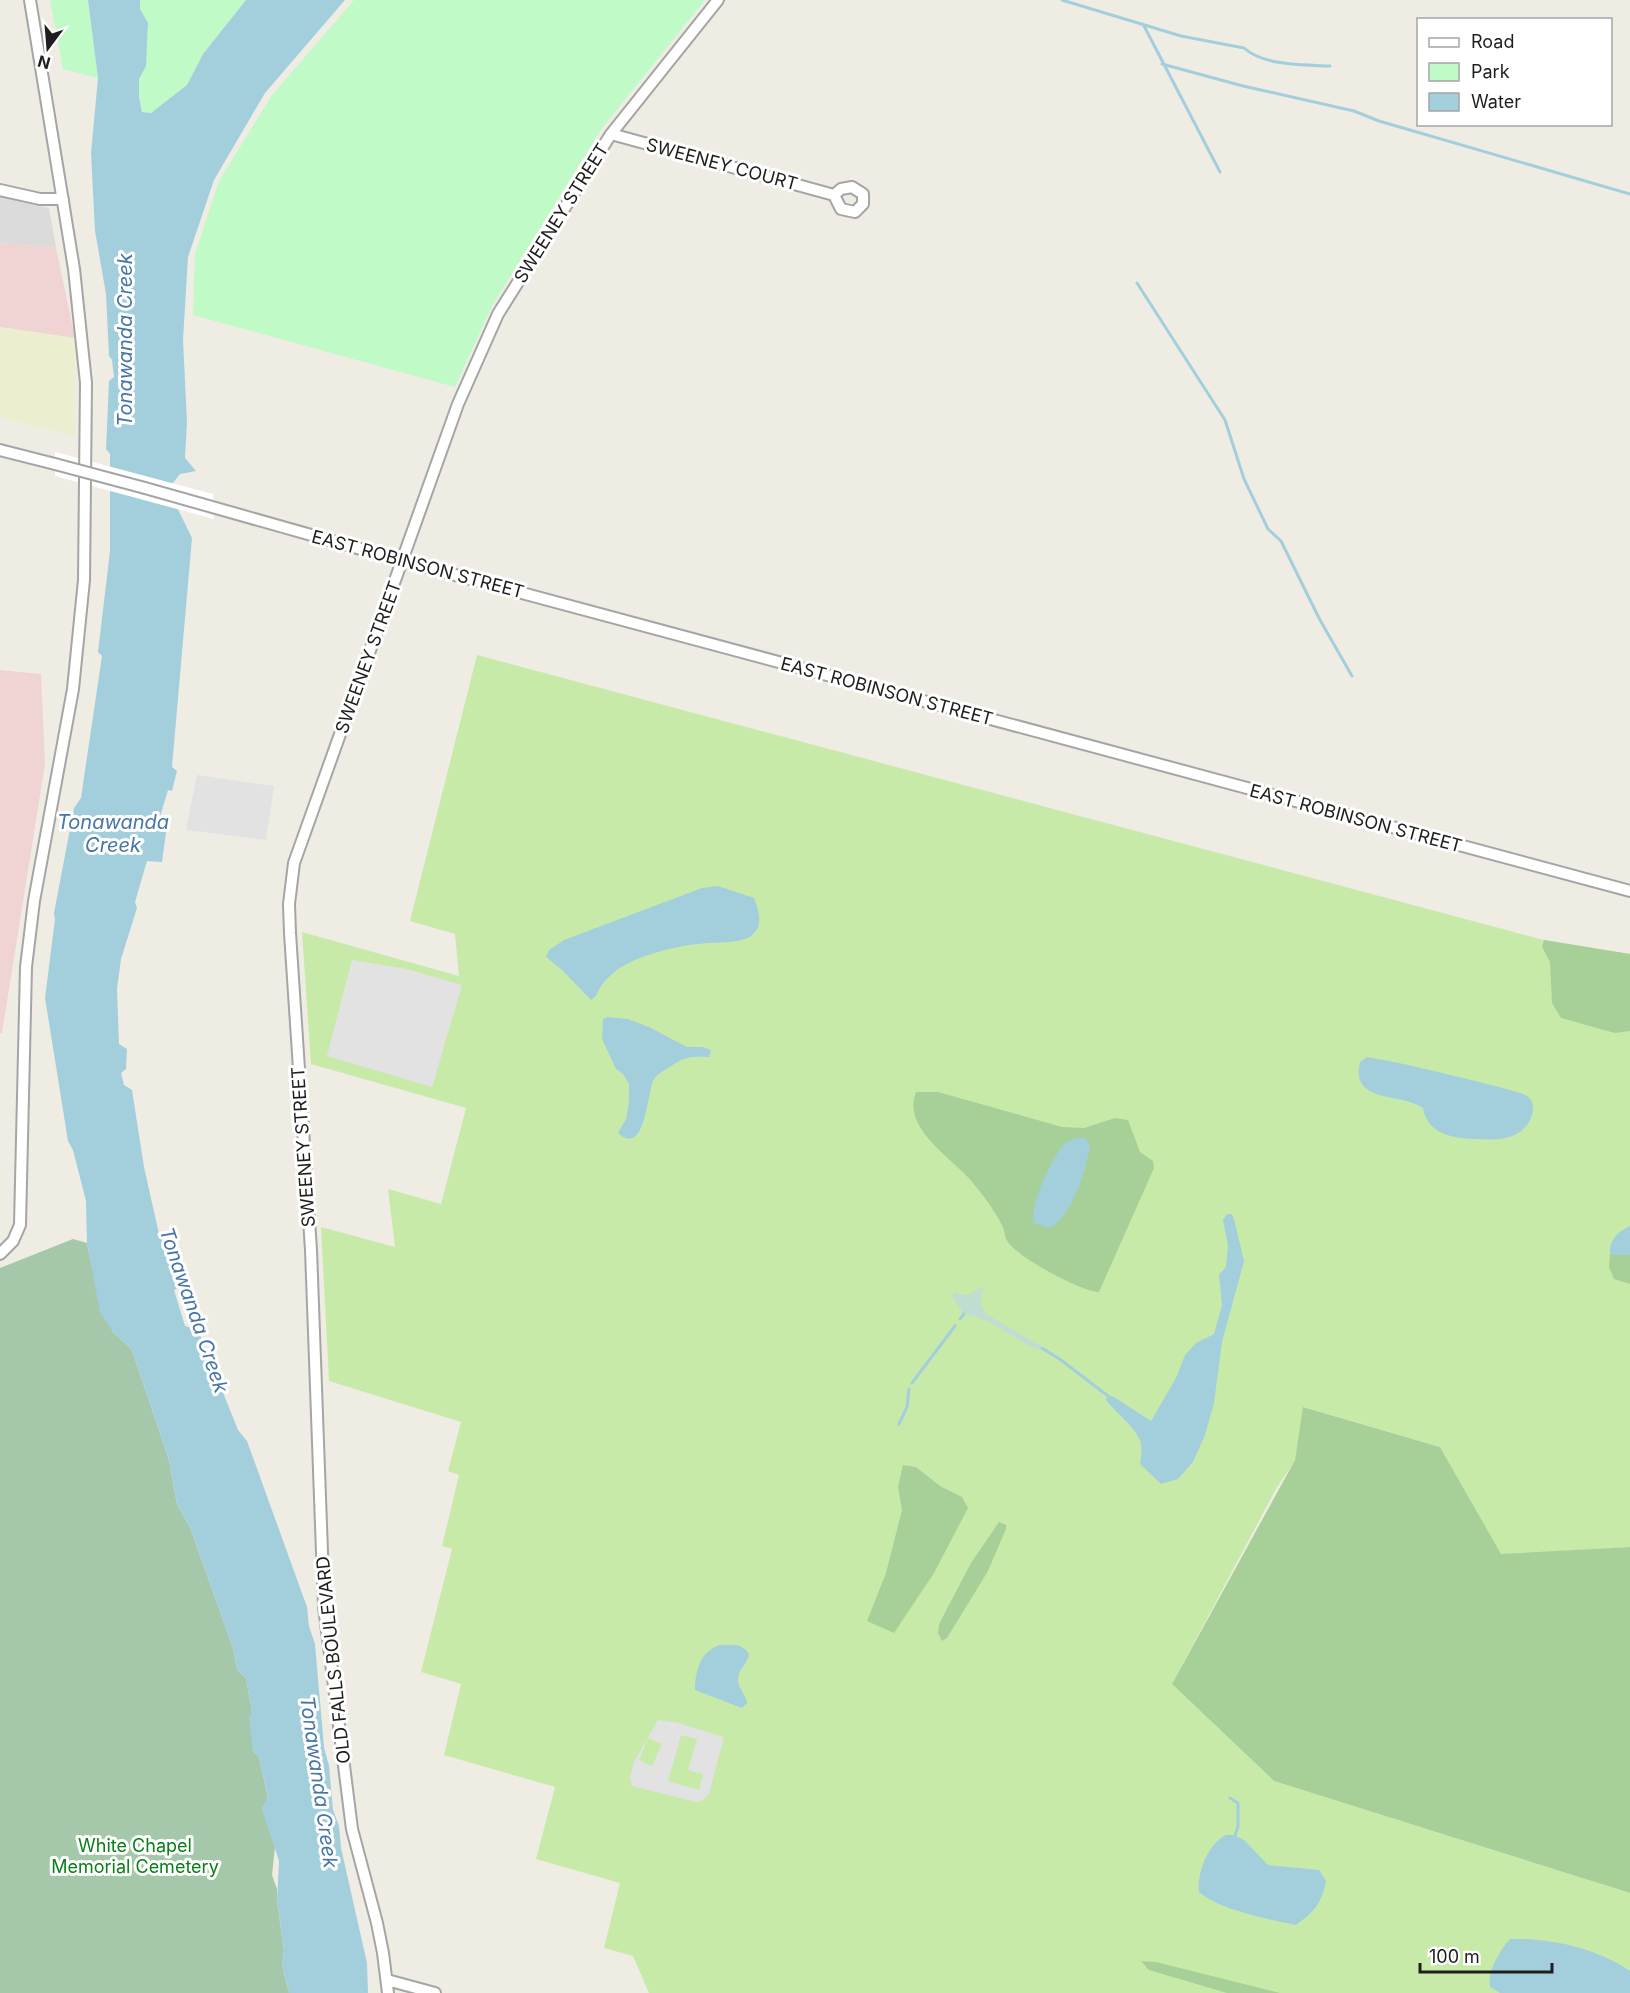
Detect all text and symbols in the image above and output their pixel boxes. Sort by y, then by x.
north arrow [18,18,78,78]
legend [1417,18,1612,126]
text: Road [1471,31,1514,52]
text: N [35,51,52,74]
text: Park [1471,61,1510,82]
text: Water [1471,91,1521,112]
street label: SWEENEY COURT [644,134,800,194]
street label: SWEENEY STREET [510,139,612,287]
water label: Tonawanda Creek [113,252,137,427]
street label: EAST ROBINSON STREET [310,526,526,602]
street label: SWEENEY STREET [331,578,405,736]
street label: EAST ROBINSON STREET [779,653,995,729]
street label: EAST ROBINSON STREET [1248,780,1464,856]
water label: Tonawanda Creek [57,810,169,857]
street label: SWEENEY STREET [287,1066,319,1228]
water label: Tonawanda Creek [154,1224,234,1397]
street label: OLD FALLS BOULEVARD [312,1555,354,1765]
water label: Tonawanda Creek [295,1694,343,1871]
park label: White Chapel Memorial Cemetery [51,1835,219,1877]
scale bar [1420,1936,1552,1974]
text: 100 m [1429,1946,1480,1967]

